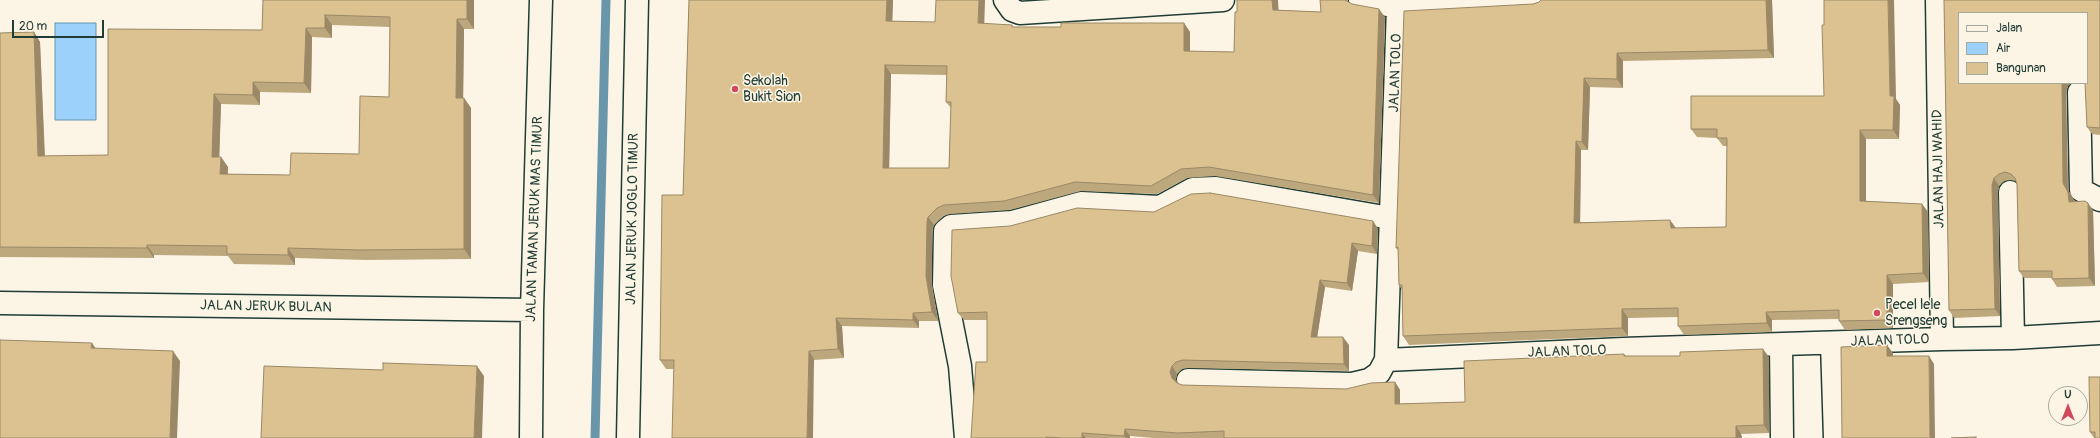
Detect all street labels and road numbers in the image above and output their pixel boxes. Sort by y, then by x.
street label: JALAN TOLO [1386,33,1406,113]
street label: JALAN HAJI WAHID [1930,110,1948,228]
street label: JALAN TAMAN JERUK MAS TIMUR [523,116,547,322]
street label: JALAN JERUK JOGLO TIMUR [623,133,643,305]
street label: JALAN JERUK BULAN [200,297,332,317]
street label: JALAN TOLO [1850,331,1930,351]
street label: JALAN TOLO [1527,342,1607,362]

